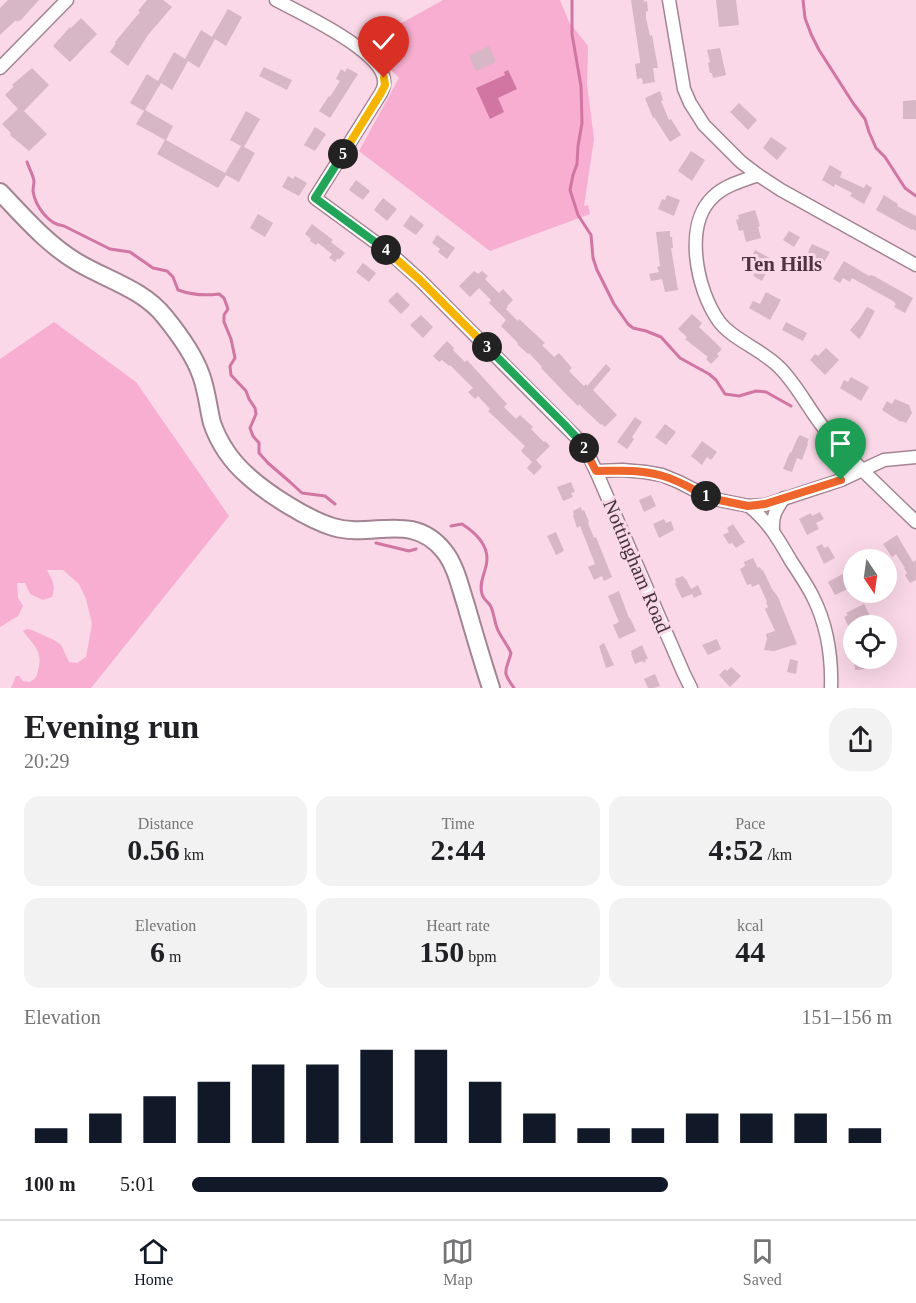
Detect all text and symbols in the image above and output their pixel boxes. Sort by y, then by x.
pin [358,16,409,78]
icon: check [367,25,400,58]
pin: 5 [328,139,358,169]
text: 5 [339,145,347,162]
pin: 4 [371,235,401,265]
text: 4 [382,241,390,258]
district label: Ten Hills [742,252,822,276]
pin: 3 [472,332,502,362]
text: 3 [483,338,491,355]
pin [815,418,866,480]
icon: arrive [824,427,857,460]
pin: 2 [569,433,599,463]
text: 2 [580,439,588,456]
pin: 1 [691,481,721,511]
text: 1 [702,487,710,504]
street label: Nottingham Road [598,496,675,636]
north arrow [843,549,897,603]
map controls [843,549,897,669]
button: locate [843,615,897,669]
button: share [829,708,892,771]
text: Evening run [24,709,199,745]
text: 20:29 [24,750,70,772]
text: Distance [138,815,194,832]
text: Time [441,815,475,832]
text: Pace [735,815,765,832]
text: 0.56 [127,833,180,866]
text: 2:44 [430,833,485,866]
text: 4:52 [708,833,763,866]
text: km [180,846,204,863]
text: /km [763,846,792,863]
text: Elevation [135,917,196,934]
text: Heart rate [426,917,490,934]
text: kcal [737,917,764,934]
text: 6 [150,935,165,968]
text: 150 [419,935,464,968]
text: 44 [735,935,765,968]
text: m [165,948,181,965]
text: bpm [464,948,497,965]
text: Elevation [24,1006,101,1028]
text: 151–156 m [801,1006,892,1028]
text: 100 m [24,1173,76,1195]
text: 5:01 [120,1173,156,1195]
tab: Home [134,1235,173,1289]
tab: Map [441,1235,474,1289]
tab: Saved [743,1235,782,1289]

